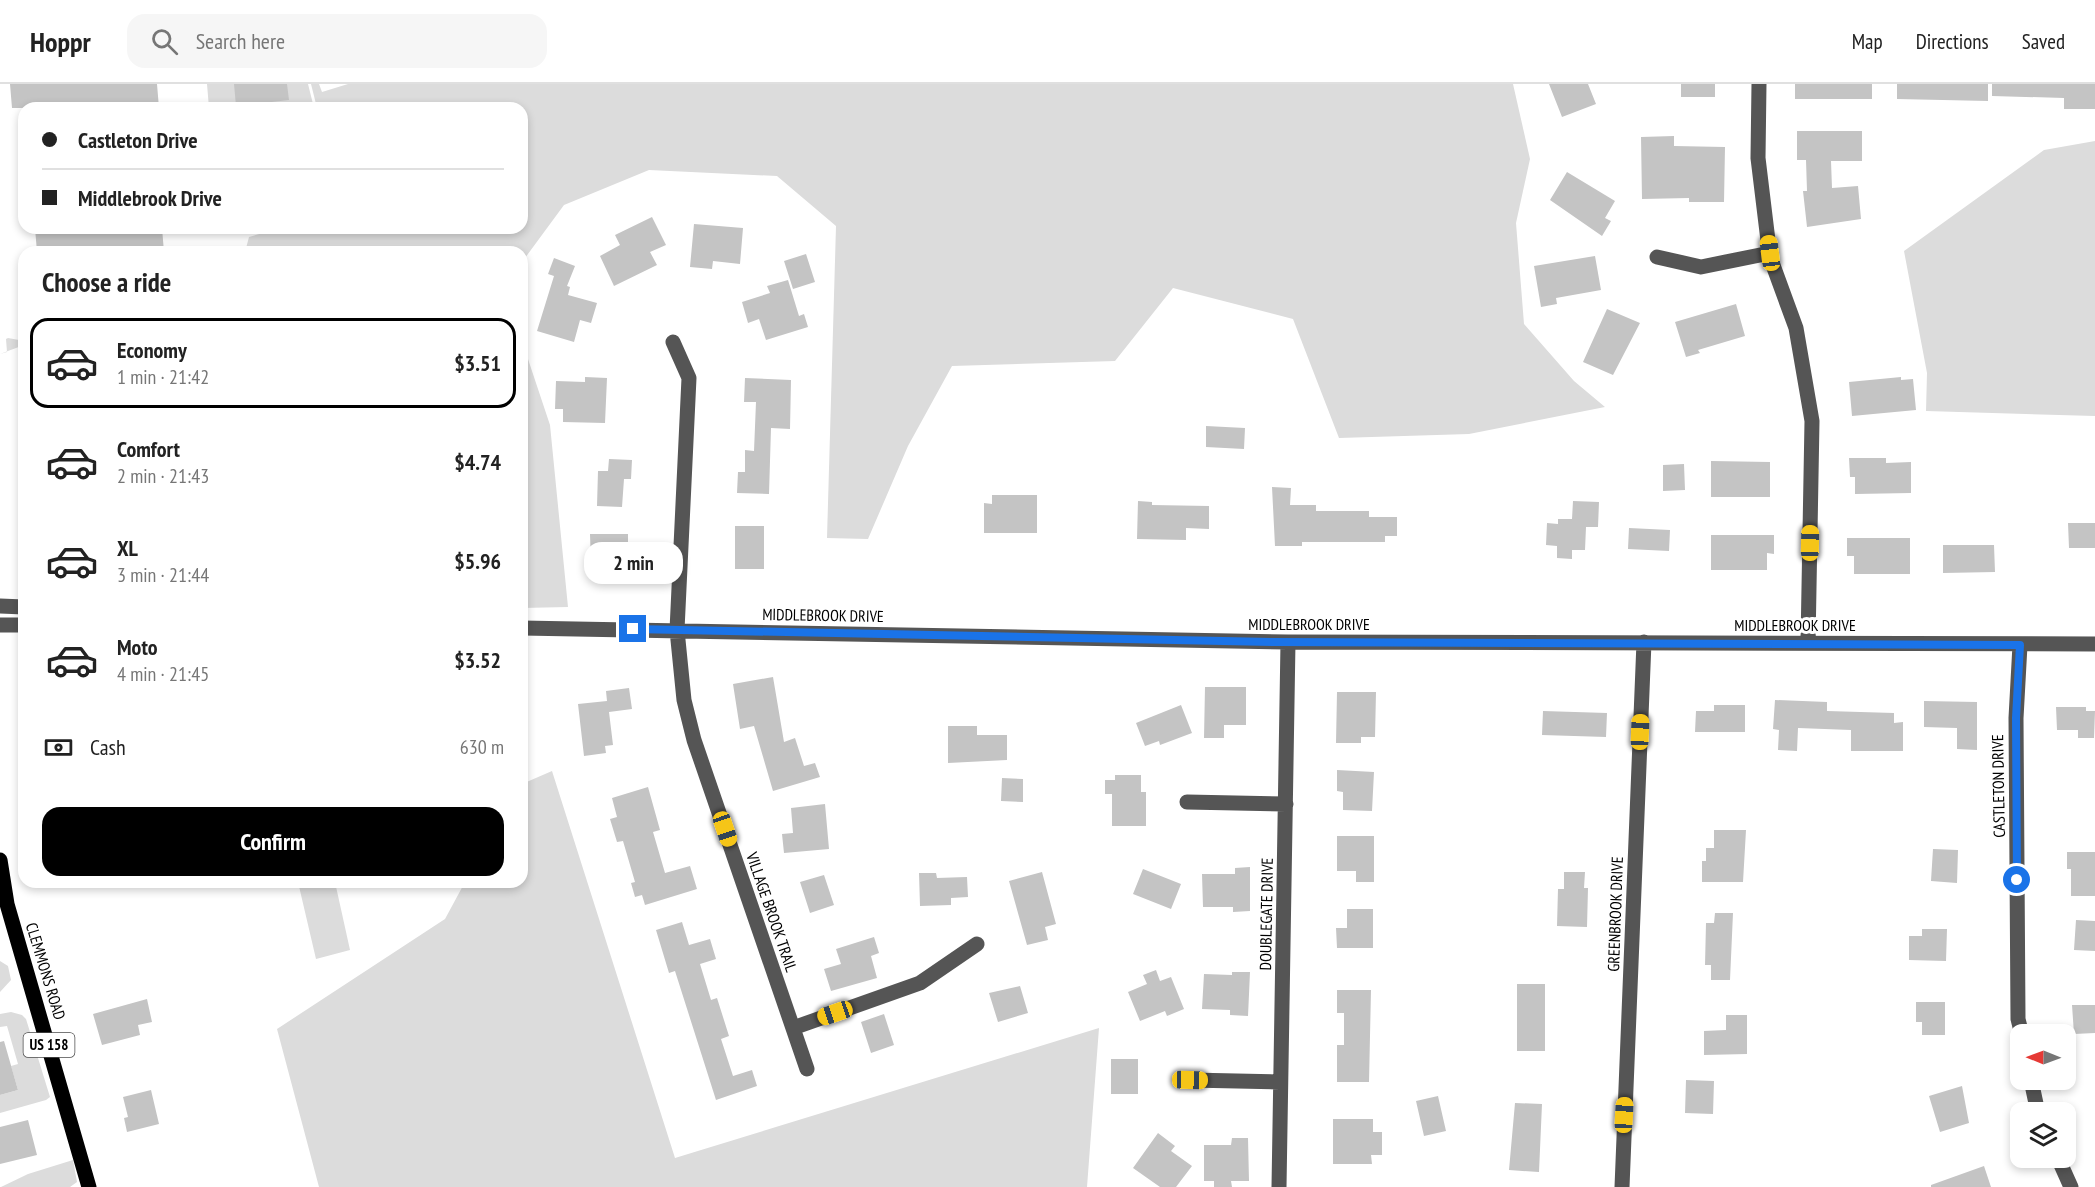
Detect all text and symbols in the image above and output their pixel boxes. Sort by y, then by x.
search box [127,14,547,68]
text: Hoppr [30,23,91,60]
icon: search [148,25,181,58]
text: Search here [196,27,285,55]
text: Map [1852,28,1883,55]
text: Directions [1916,28,1989,55]
text: Saved [2022,28,2065,55]
text: Castleton Drive [78,126,198,154]
text: Middlebrook Drive [78,184,222,212]
car [1759,234,1781,272]
text: Choose a ride [42,265,171,299]
icon: car [45,336,99,390]
text: Economy [117,336,187,364]
text: $3.51 [454,349,501,377]
text: 1 min · 21:42 [117,364,209,390]
icon: car [45,435,99,489]
text: Comfort [117,435,180,463]
text: $4.74 [454,448,501,476]
text: 2 min · 21:43 [117,463,209,489]
car [1801,525,1819,561]
icon: car [45,534,99,588]
text: XL [117,534,138,562]
callout: 2 min [584,542,682,584]
text: $5.96 [454,547,501,575]
text: 2 min [613,550,654,576]
text: 3 min · 21:44 [117,562,209,588]
street label: MIDDLEBROOK DRIVE [762,604,884,626]
street label: MIDDLEBROOK DRIVE [1248,614,1370,634]
route end [619,615,646,642]
street label: MIDDLEBROOK DRIVE [1734,615,1856,635]
icon: car [45,633,99,687]
text: Moto [117,633,158,661]
text: $3.52 [454,646,501,674]
text: 4 min · 21:45 [117,661,209,687]
car [1630,714,1650,750]
icon: cash [42,731,75,764]
text: Cash [90,733,126,761]
text: 630 m [460,734,504,760]
street label: CASTLETON DRIVE [1987,734,2009,838]
button: Confirm [42,807,504,876]
car [711,809,739,849]
street label: VILLAGE BROOK TRAIL [742,849,802,975]
street label: GREENBROOK DRIVE [1603,856,1627,972]
street label: DOUBLEGATE DRIVE [1255,857,1277,970]
route start [2003,866,2030,893]
street label: CLEMMONS ROAD [22,920,70,1022]
car [815,999,855,1027]
north arrow [2010,1024,2076,1090]
map controls [2010,1024,2076,1168]
road number: US 158 [23,1033,74,1057]
car [1172,1071,1208,1089]
car [1614,1097,1634,1133]
button: layers [2010,1102,2076,1168]

